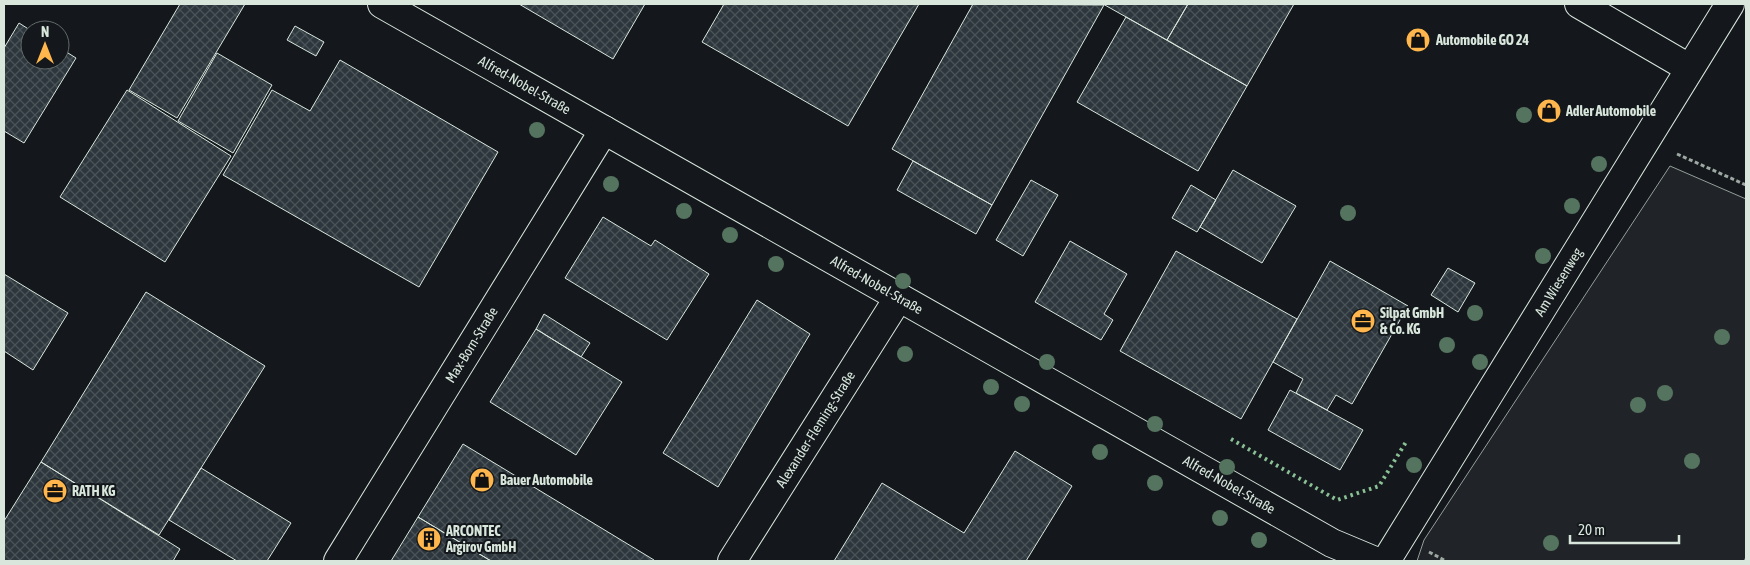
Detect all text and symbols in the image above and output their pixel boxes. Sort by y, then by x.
north arrow [20,20,70,70]
text: N [41,24,49,40]
shop icon: Automobile GO 24 [1405,27,1431,53]
place label: Automobile GO 24 [1435,32,1530,48]
street label: Alfred-Nobel-Straße [476,52,574,117]
shop icon: Adler Automobile [1536,98,1562,124]
place label: Adler Automobile [1565,103,1656,119]
street label: Am Wiesenweg [1531,245,1585,319]
street label: Alfred-Nobel-Straße [828,252,926,317]
street label: Max-Born-Straße [442,304,501,386]
place label: Silpat GmbH & Co. KG [1380,305,1444,337]
office icon: Silpat GmbH & Co. KG [1350,308,1376,334]
street label: Alexander-Fleming-Straße [773,368,858,490]
street label: Alfred-Nobel-Straße [1180,452,1278,517]
shop icon: Bauer Automobile [469,467,495,493]
place label: Bauer Automobile [500,472,593,488]
office icon: RATH KG [42,478,68,504]
place label: RATH KG [72,483,116,499]
scale bar [1570,512,1679,544]
text: 20 m [1578,521,1605,538]
place label: ARCONTEC Argirov GmbH [445,523,516,555]
building icon: ARCONTEC Argirov GmbH [416,526,442,552]

